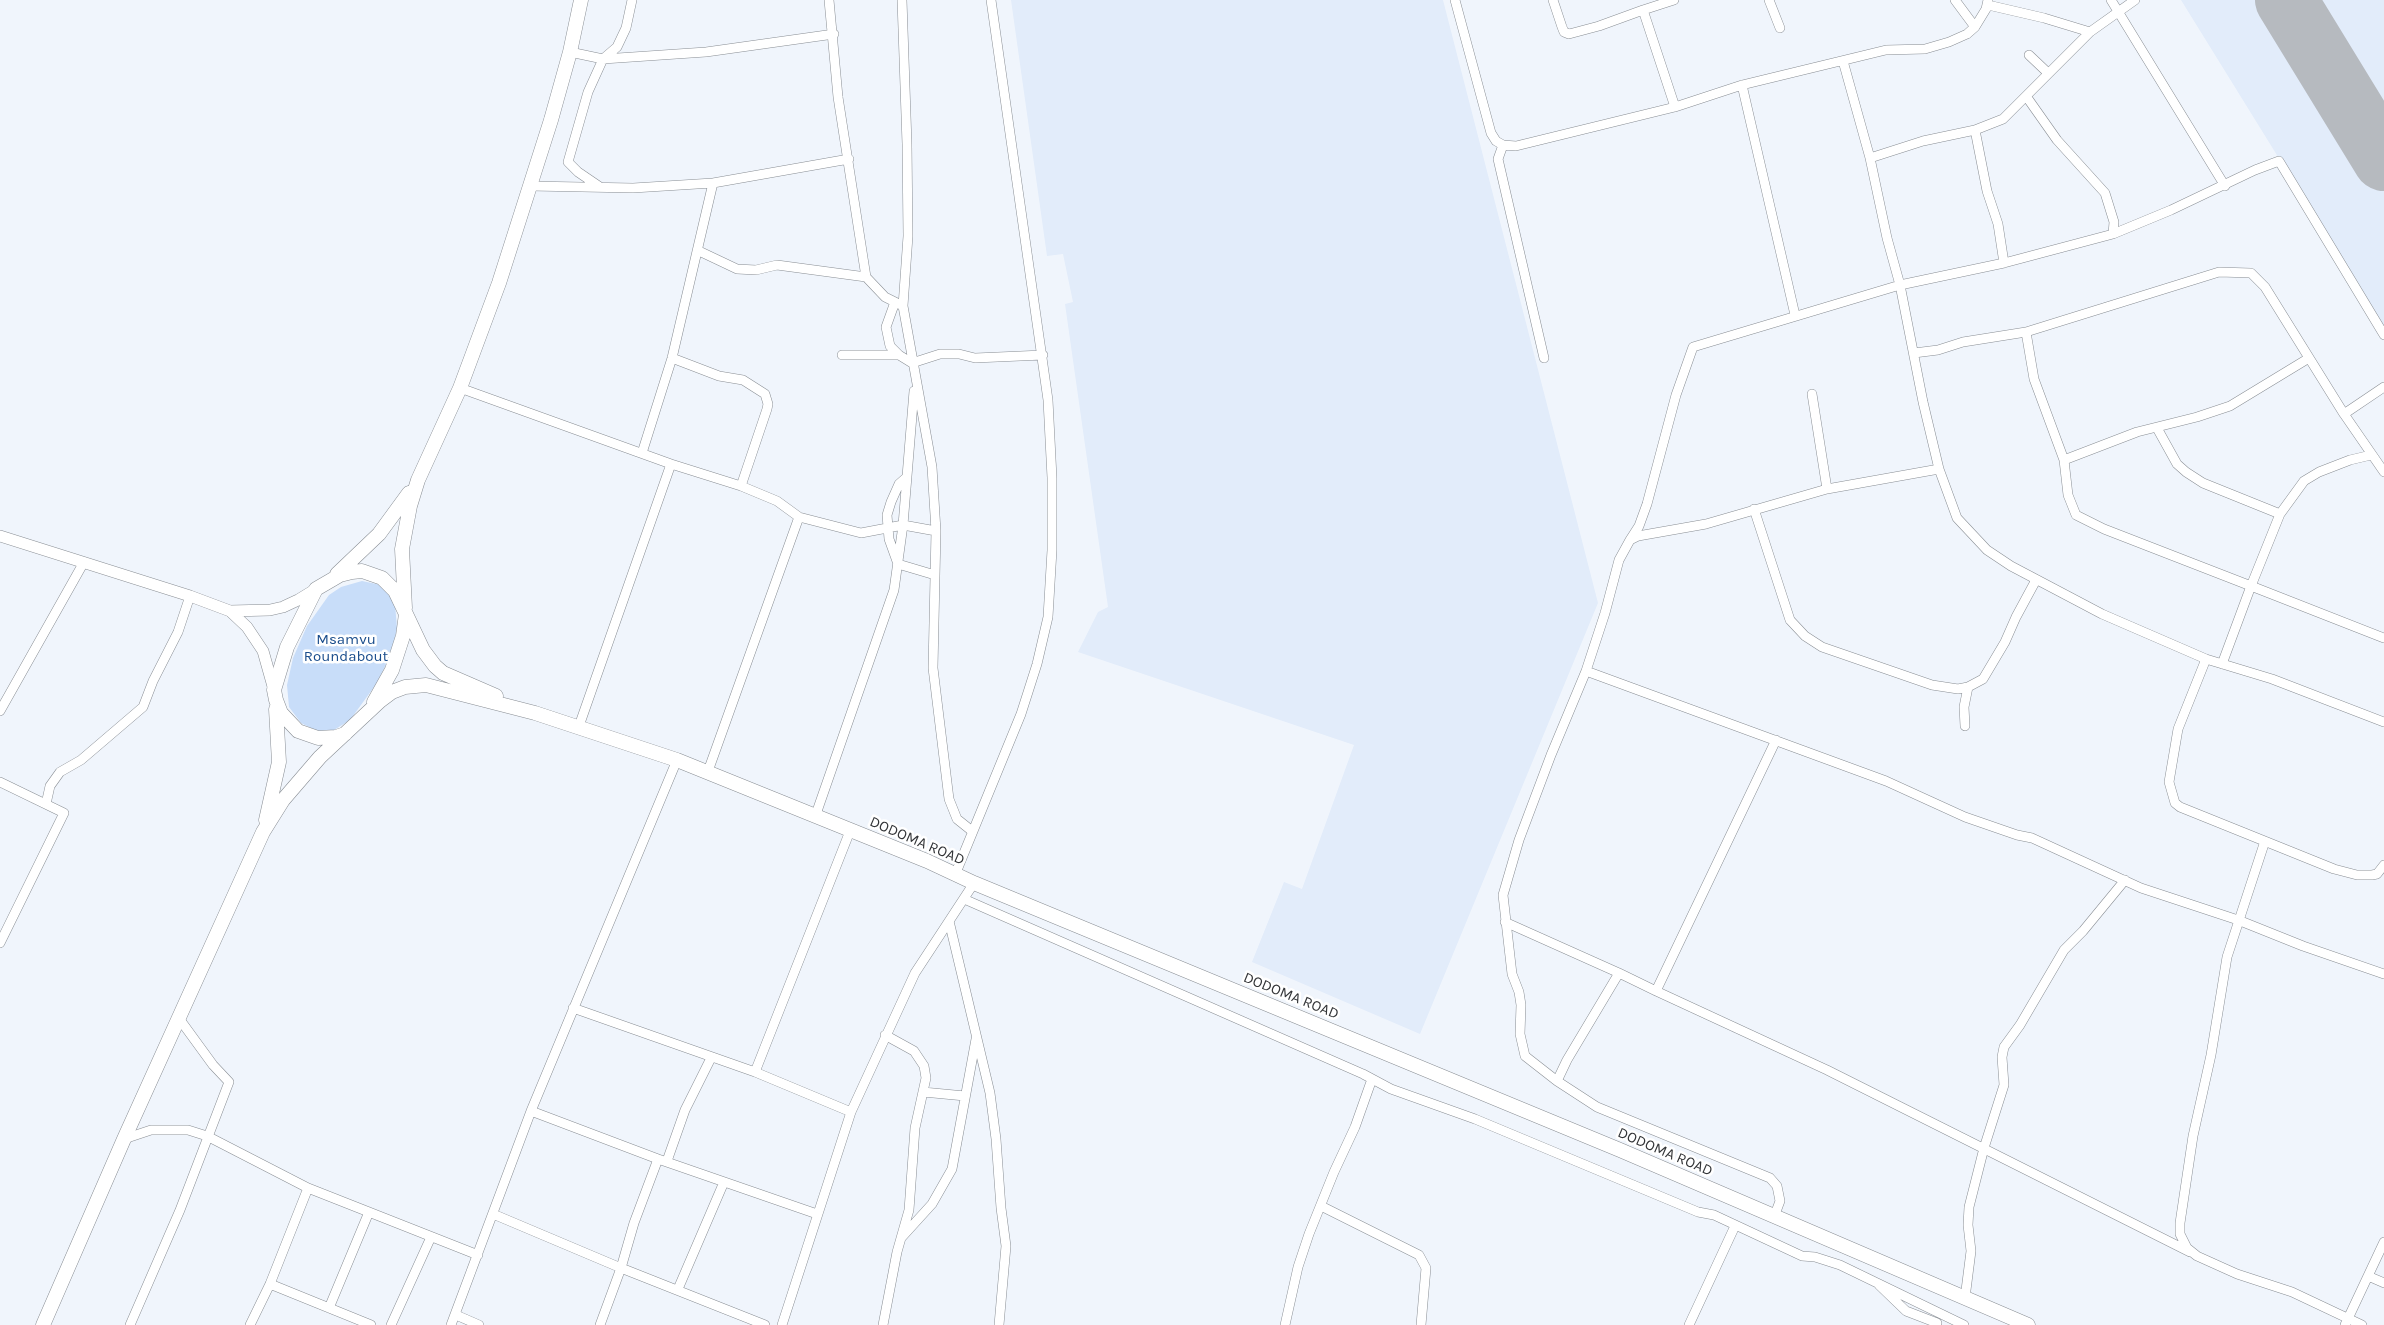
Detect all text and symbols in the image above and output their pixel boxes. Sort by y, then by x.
park label: Msamvu Roundabout [304,631,388,666]
street label: DODOMA ROAD [867,813,967,869]
street label: DODOMA ROAD [1241,969,1341,1023]
street label: DODOMA ROAD [1615,1124,1715,1180]

